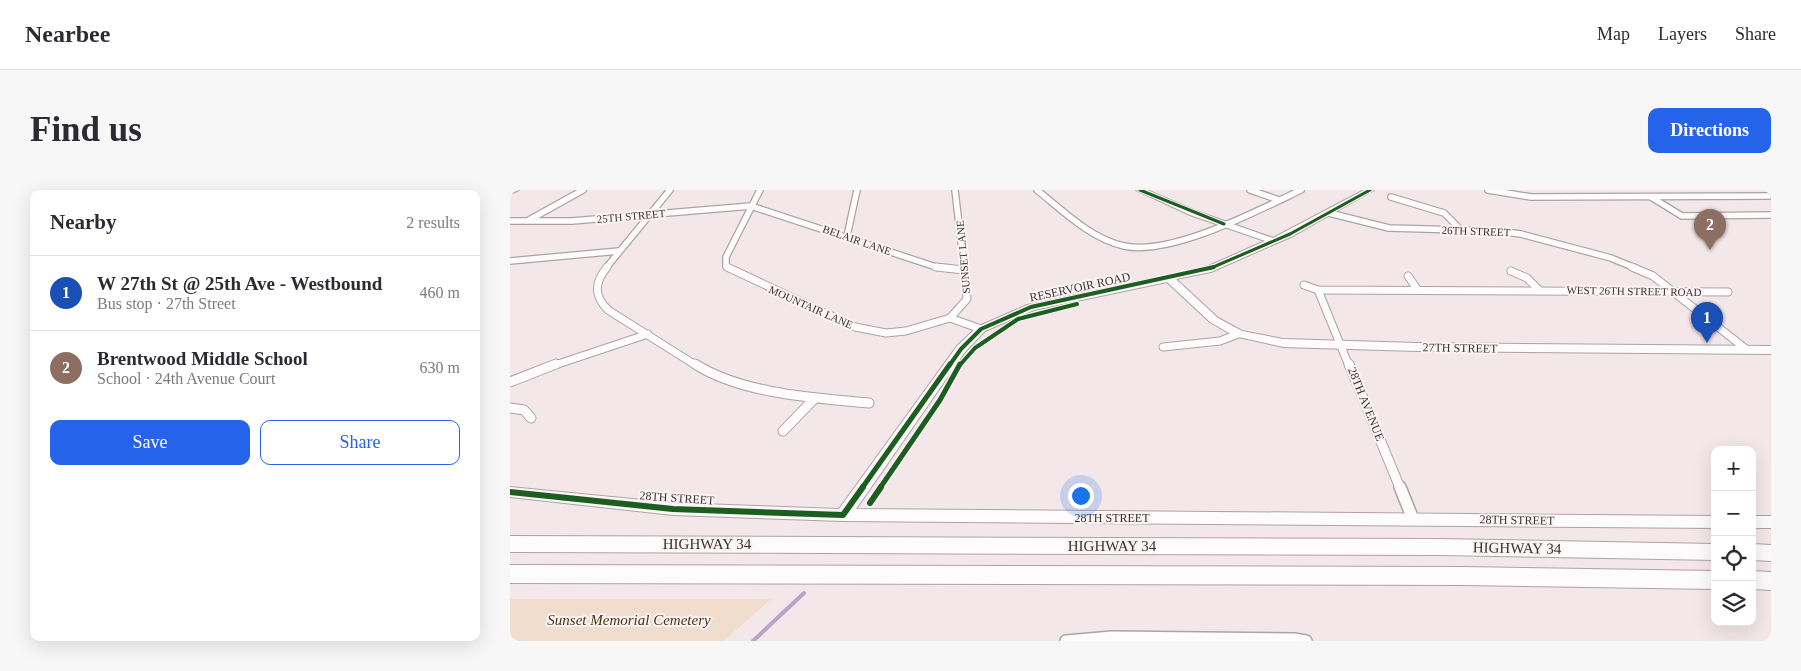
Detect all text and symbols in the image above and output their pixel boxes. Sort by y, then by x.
text: Nearbee [25,21,110,47]
text: Map [1597,24,1630,44]
text: Layers [1658,24,1707,44]
text: Share [1735,24,1776,44]
button: Directions [1648,108,1771,153]
text: Find us [30,110,142,149]
street label: 25TH STREET [596,207,666,225]
pin: 2 [1694,209,1726,250]
text: Nearby [50,210,117,234]
text: 2 results [406,214,460,231]
street label: SUNSET LANE [954,220,972,294]
street label: BELAIR LANE [821,223,893,257]
street label: 26TH STREET [1441,224,1511,238]
street label: RESERVOIR ROAD [1028,269,1132,305]
text: W 27th St @ 25th Ave - Westbound [97,273,382,294]
street label: MOUNTAIR LANE [767,283,855,331]
text: 1 [62,284,70,301]
text: 460 m [420,284,460,301]
street label: WEST 26TH STREET ROAD [1566,284,1702,298]
text: Bus stop · 27th Street [97,295,236,312]
pin: 1 [1691,302,1723,343]
street label: 27TH STREET [1422,340,1498,356]
text: Brentwood Middle School [97,348,308,369]
text: 2 [62,359,70,376]
text: 630 m [420,359,460,376]
street label: 28TH AVENUE [1345,365,1387,443]
text: School · 24th Avenue Court [97,370,275,387]
button: Save [50,420,250,465]
button: Share [260,420,460,465]
map controls [1711,446,1756,626]
button: + [1711,446,1756,491]
your location [1068,483,1094,509]
street label: 28TH STREET [639,488,716,508]
button: − [1711,491,1756,536]
street label: 28TH STREET [1075,511,1150,525]
street label: 28TH STREET [1479,512,1555,528]
street label: HIGHWAY 34 [663,536,752,552]
button: locate [1711,536,1756,581]
street label: HIGHWAY 34 [1068,538,1157,554]
street label: HIGHWAY 34 [1473,539,1562,557]
button: layers [1711,581,1756,626]
park label: Sunset Memorial Cemetery [547,612,711,628]

